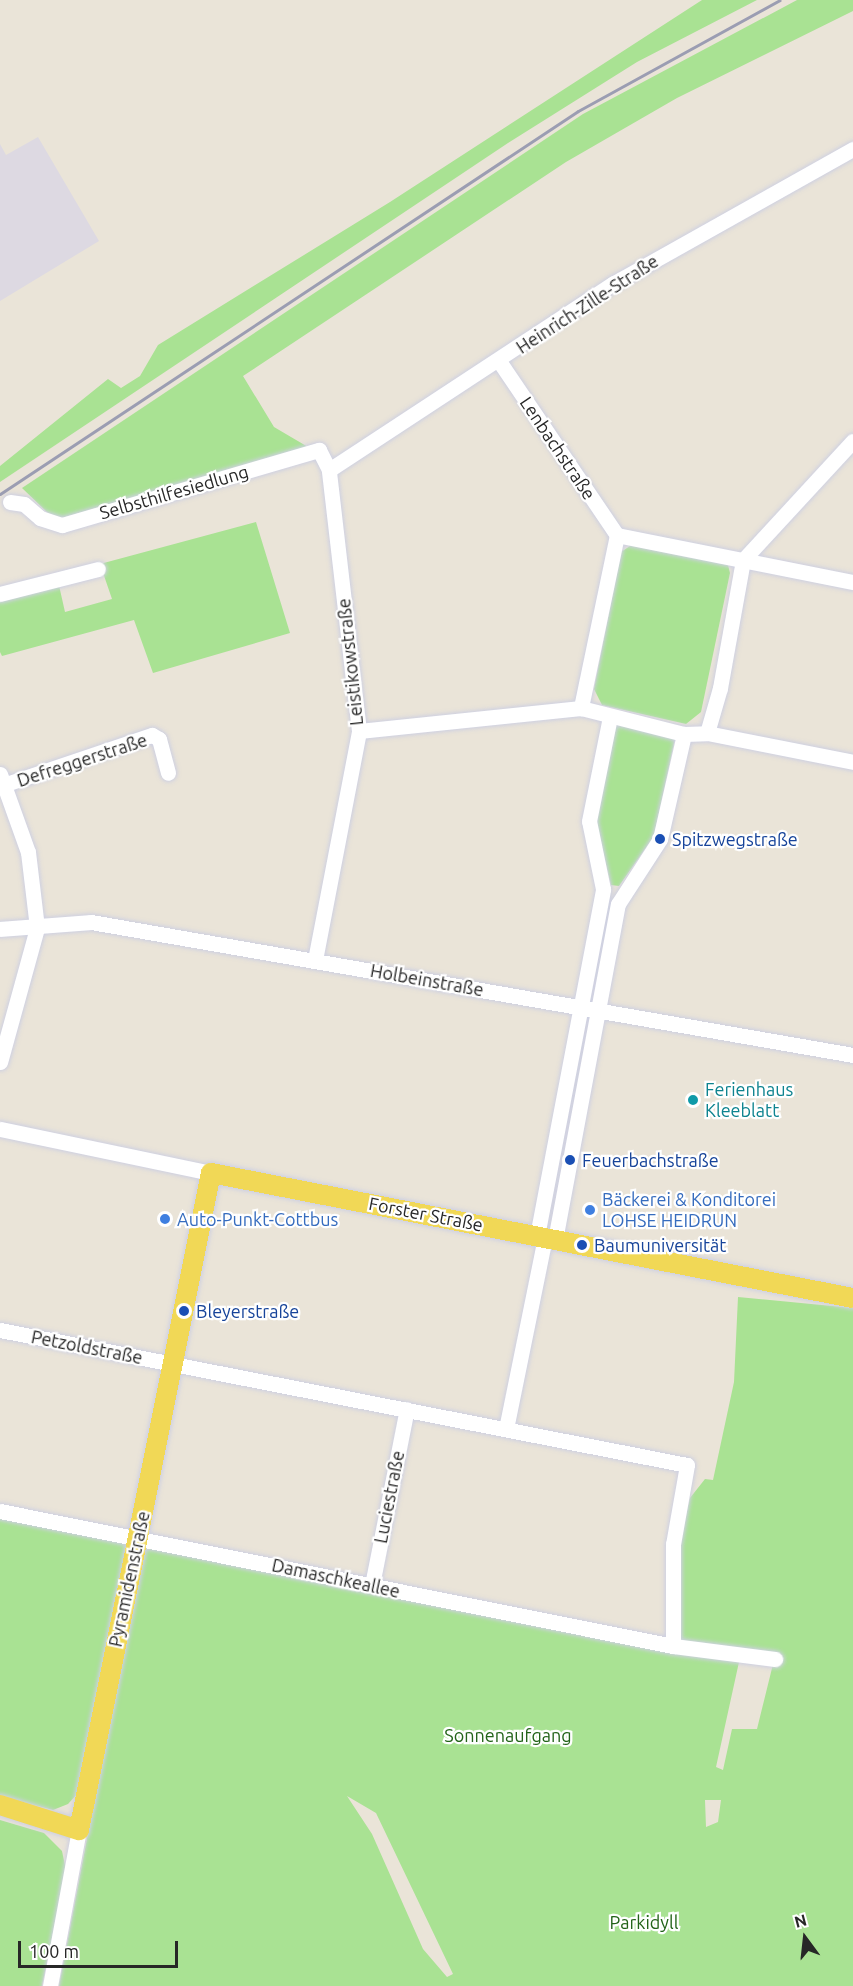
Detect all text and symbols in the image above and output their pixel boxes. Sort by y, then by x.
street label: Heinrich-Zille-Straße [512,250,662,358]
street label: Lenbachstraße [516,392,600,504]
street label: Selbsthilfesiedlung [97,460,251,524]
street label: Leistikowstraße [333,597,367,727]
street label: Defreggerstraße [14,729,150,791]
place label: Spitzwegstraße [672,828,798,850]
marker: Spitzwegstraße [653,832,667,846]
street label: Holbeinstraße [369,959,485,1001]
place label: Ferienhaus Kleeblatt [705,1079,793,1122]
marker: Ferienhaus Kleeblatt [686,1093,700,1107]
place label: Feuerbachstraße [582,1149,719,1171]
marker: Feuerbachstraße [563,1153,577,1167]
place label: Bäckerei & Konditorei LOHSE HEIDRUN [602,1189,776,1232]
street label: Forster Straße [367,1192,485,1236]
marker: Bäckerei & Konditorei LOHSE HEIDRUN [583,1203,597,1217]
place label: Auto-Punkt-Cottbus [177,1208,338,1230]
marker: Auto-Punkt-Cottbus [158,1212,172,1226]
place label: Baumuniversität [594,1234,726,1256]
marker: Baumuniversität [575,1238,589,1252]
place label: Bleyerstraße [196,1300,299,1322]
marker: Bleyerstraße [177,1304,191,1318]
street label: Petzoldstraße [29,1326,145,1368]
street label: Luciestraße [369,1449,409,1545]
street label: Pyramidenstraße [104,1509,154,1649]
street label: Damaschkeallee [270,1554,402,1602]
park label: Sonnenaufgang [444,1724,572,1746]
north arrow [775,1908,835,1968]
text: N [792,1910,808,1931]
park label: Parkidyll [610,1911,678,1933]
scale bar [21,1929,182,1967]
text: 100 m [29,1941,79,1961]

